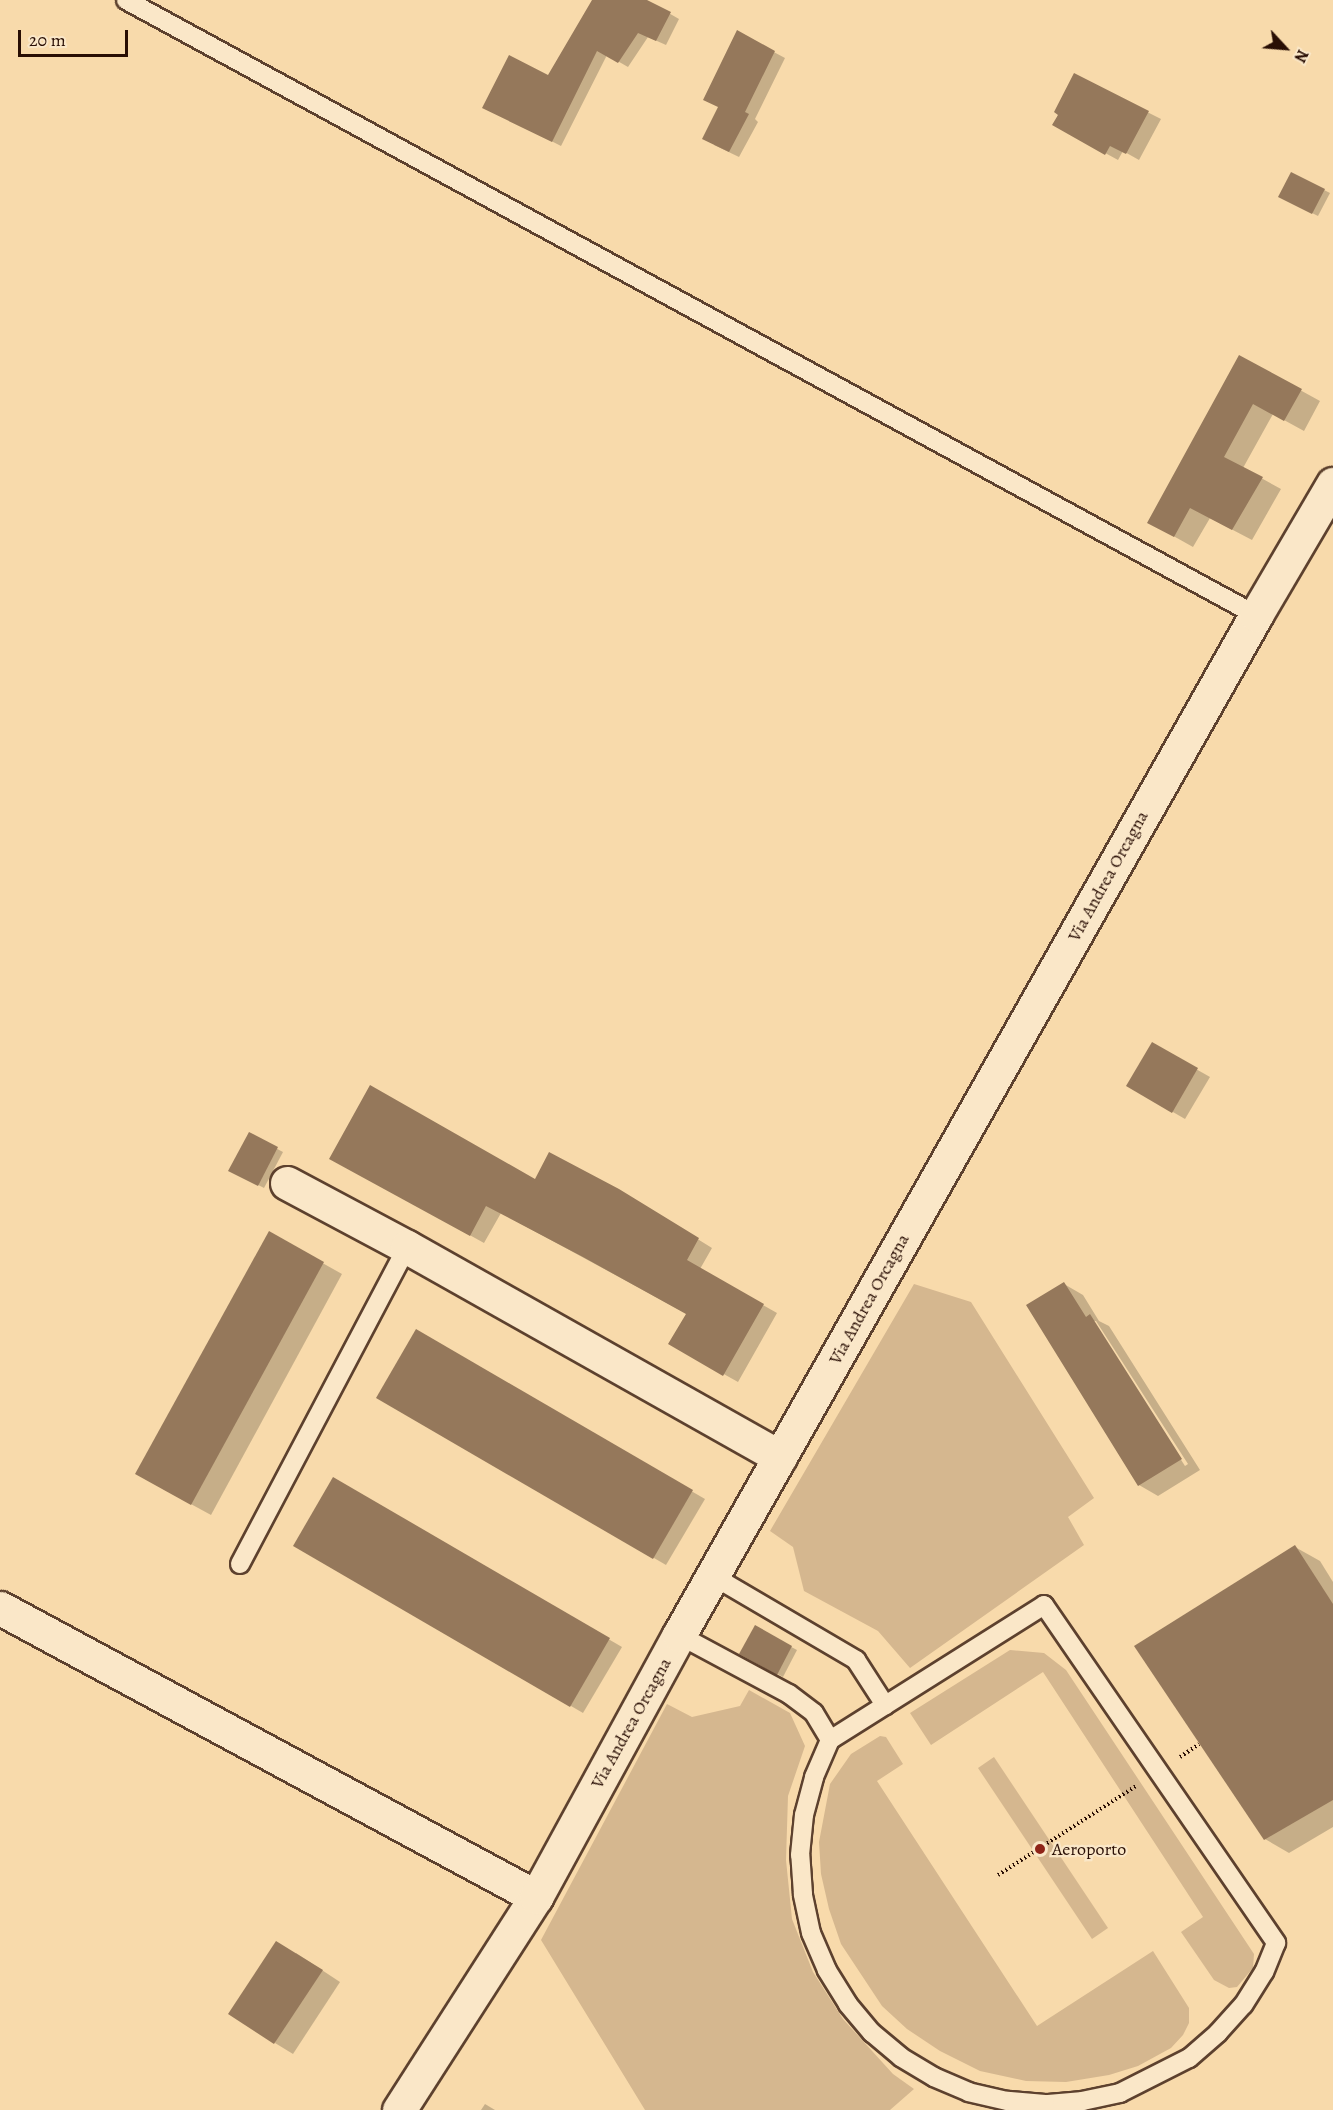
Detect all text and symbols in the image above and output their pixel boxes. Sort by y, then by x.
scale bar [21,18,130,56]
north arrow [1255,18,1315,78]
text: 20 m [29,28,66,52]
text: N [1289,46,1314,66]
street label: Via Andrea Orcagna [1063,807,1153,945]
street label: Via Andrea Orcagna [824,1230,914,1368]
street label: Via Andrea Orcagna [586,1654,676,1792]
place label: Aeroporto [1052,1838,1126,1860]
marker: Aeroporto [1033,1842,1047,1856]

